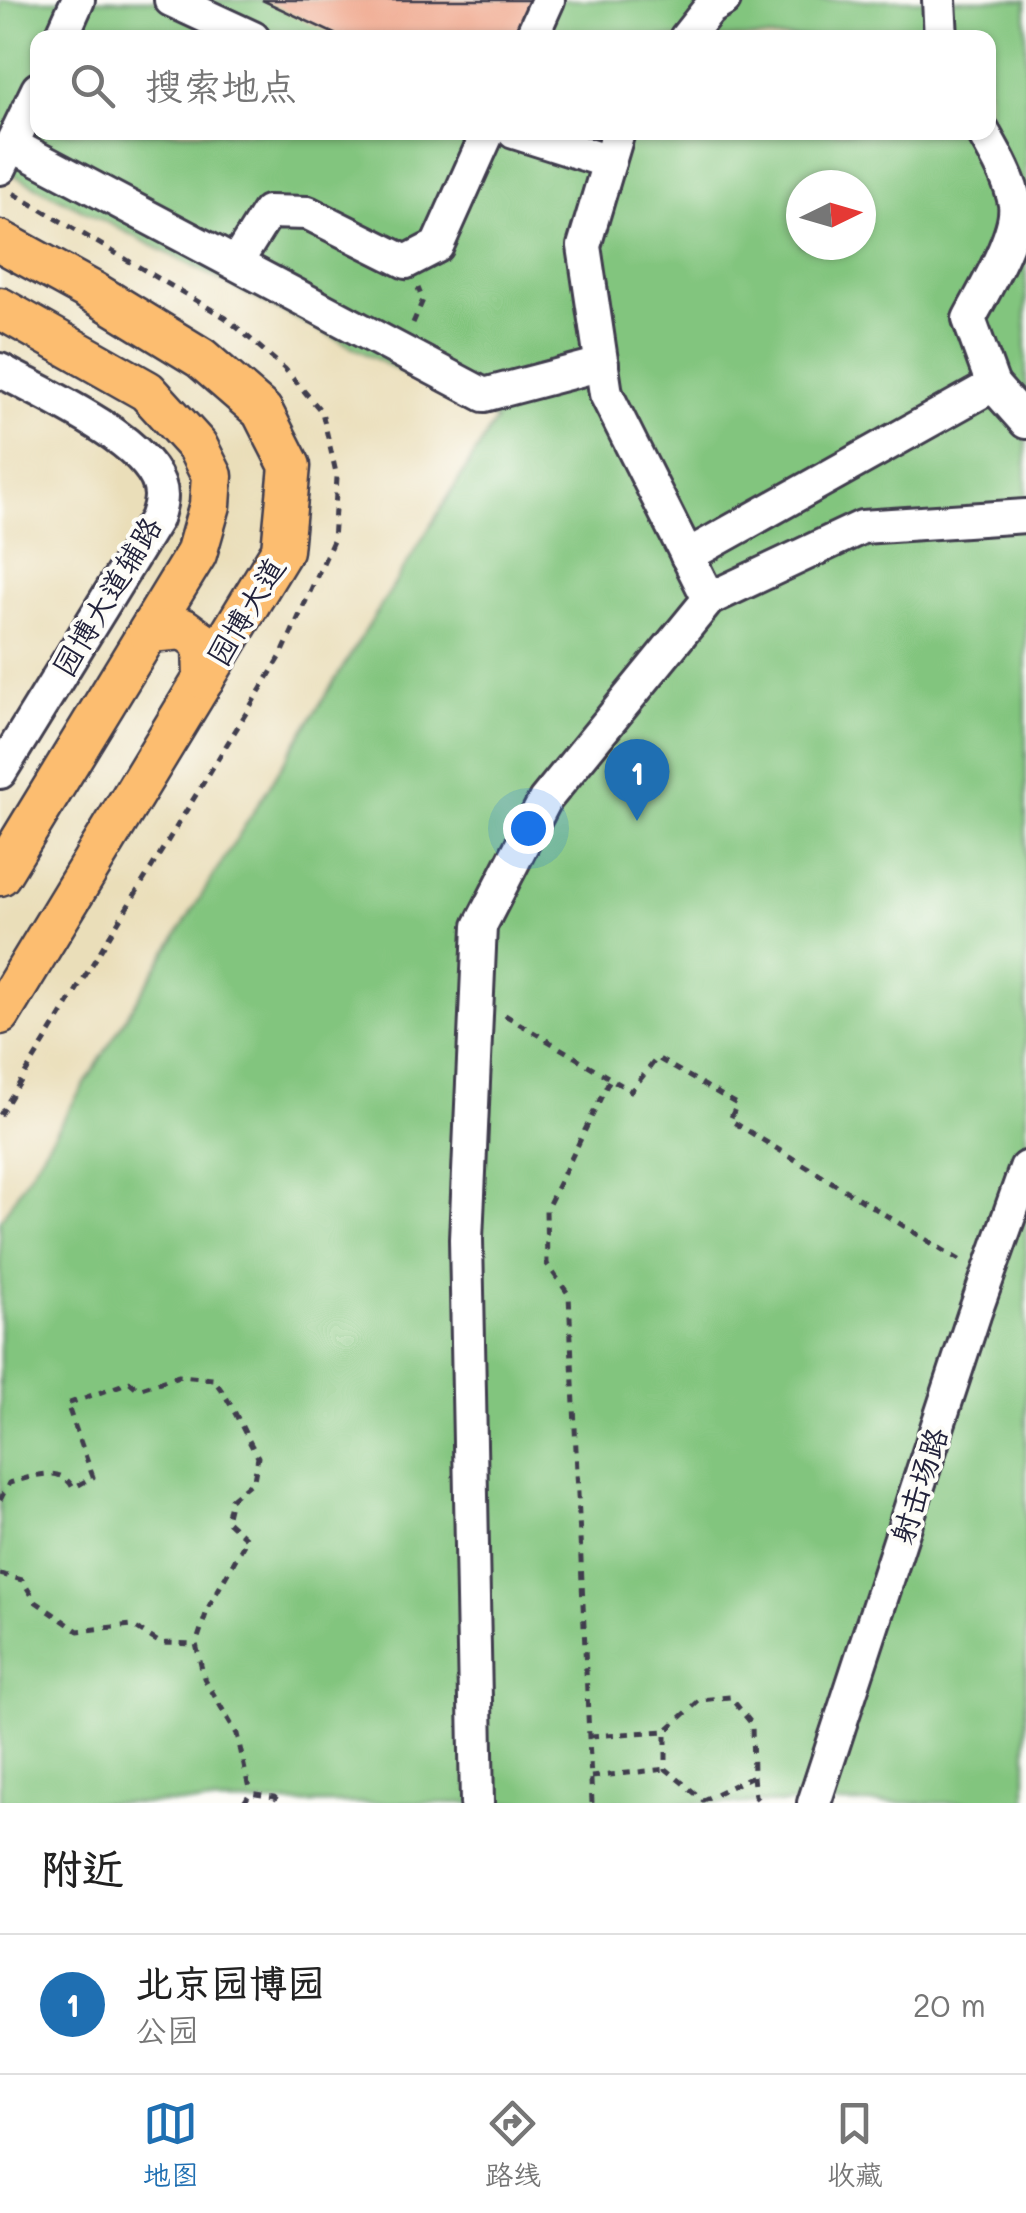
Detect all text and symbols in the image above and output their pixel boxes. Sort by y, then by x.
search box [30,30,996,140]
icon: search [65,58,120,113]
text: 搜索地点 [145,60,297,110]
north arrow [786,170,876,260]
street label: 园博大道辅路 [43,509,169,683]
street label: 园博大道 [197,549,293,673]
pin: 1 [604,738,670,821]
your location [503,803,554,854]
street label: 射击场路 [880,1422,956,1548]
text: 附近 [40,1840,124,1895]
text: 北京园博园 [135,1957,325,2007]
text: 1 [65,1983,80,2025]
text: 20 m [913,1983,986,2025]
text: 公园 [135,2008,199,2050]
tab: 地图 [143,2096,199,2193]
tab: 路线 [485,2096,541,2193]
tab: 收藏 [827,2096,883,2193]

